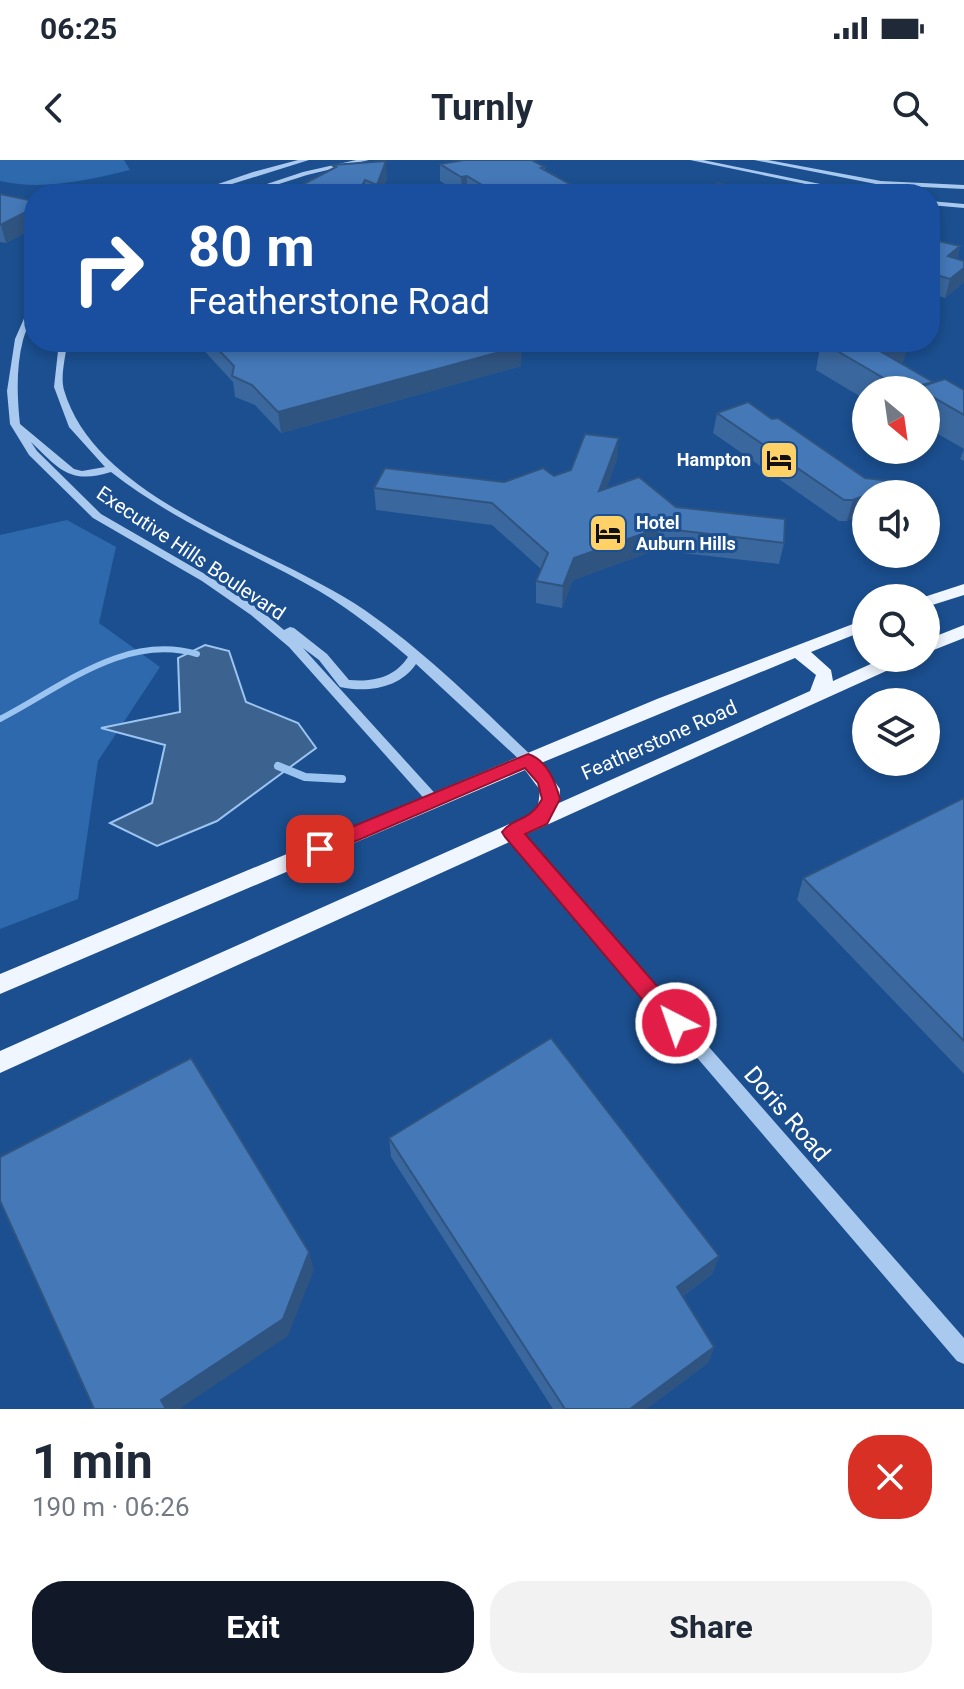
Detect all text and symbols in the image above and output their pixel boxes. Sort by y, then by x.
text: 06:25 [40,11,117,46]
icon: back [32,86,76,130]
icon: search [888,86,932,130]
text: Turnly [431,87,533,129]
text: 80 m [188,214,315,280]
icon: right [56,216,160,320]
text: Featherstone Road [188,281,490,323]
north arrow [852,376,940,464]
map controls [852,376,940,776]
hotel icon: Hampton [758,439,800,481]
place label: Hampton [677,449,751,470]
button: sound [852,480,940,568]
street label: Executive Hills Boulevard [92,481,290,625]
hotel icon: Hotel Auburn Hills [587,512,629,554]
place label: Hotel Auburn Hills [636,512,736,554]
button: search [852,584,940,672]
button: layers [852,688,940,776]
street label: Featherstone Road [577,695,741,785]
pin [286,815,354,883]
icon: arrive [298,827,342,871]
position arrow [634,981,718,1065]
street label: Doris Road [738,1061,836,1167]
text: 1 min [32,1433,153,1490]
button: close [848,1435,932,1519]
text: 190 m · 06:26 [32,1492,190,1522]
button: Exit [32,1581,474,1673]
button: Share [490,1581,932,1673]

